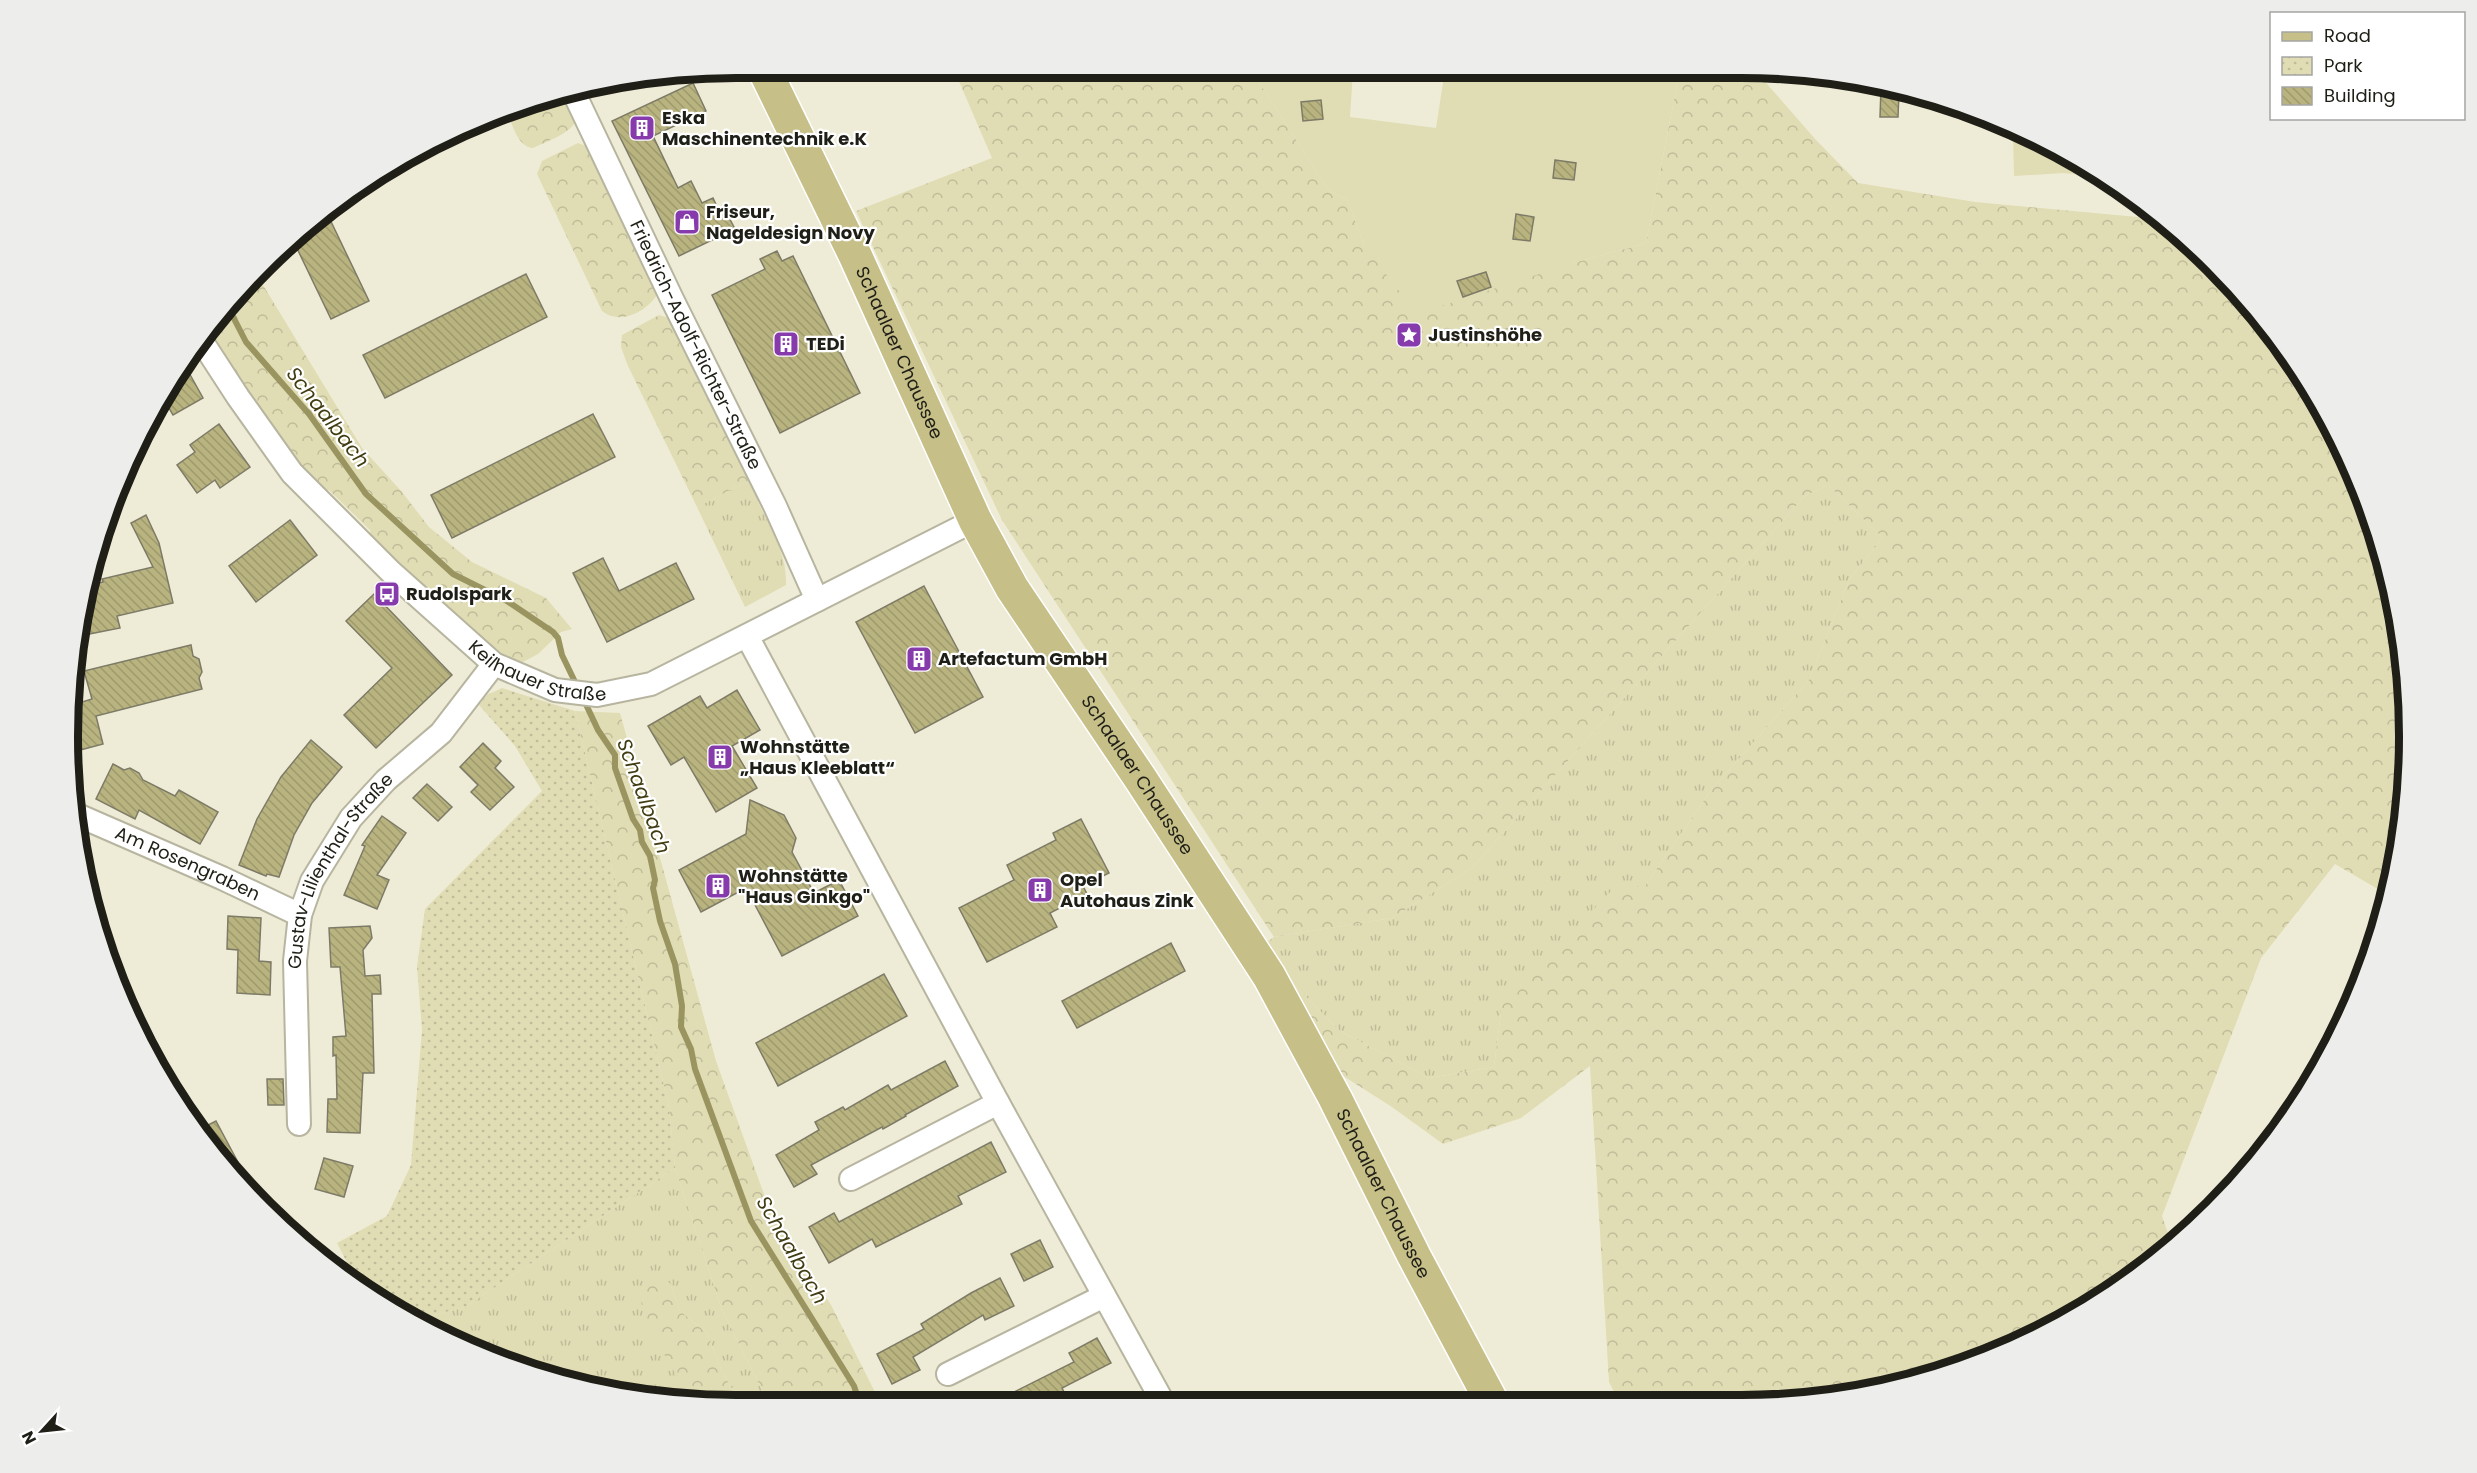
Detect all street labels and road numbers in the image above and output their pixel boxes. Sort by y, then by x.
street label: Friedrich-Adolf-Richter-Straße [624,216,768,474]
street label: Schaalaer Chaussee [850,262,950,443]
street label: Keilhauer Straße [463,634,608,707]
street label: Schaalaer Chaussee [1076,690,1200,860]
street label: Gustav-Lilienthal-Straße [282,766,398,969]
street label: Am Rosengraben [111,820,264,906]
street label: Schaalaer Chaussee [1330,1104,1437,1283]

